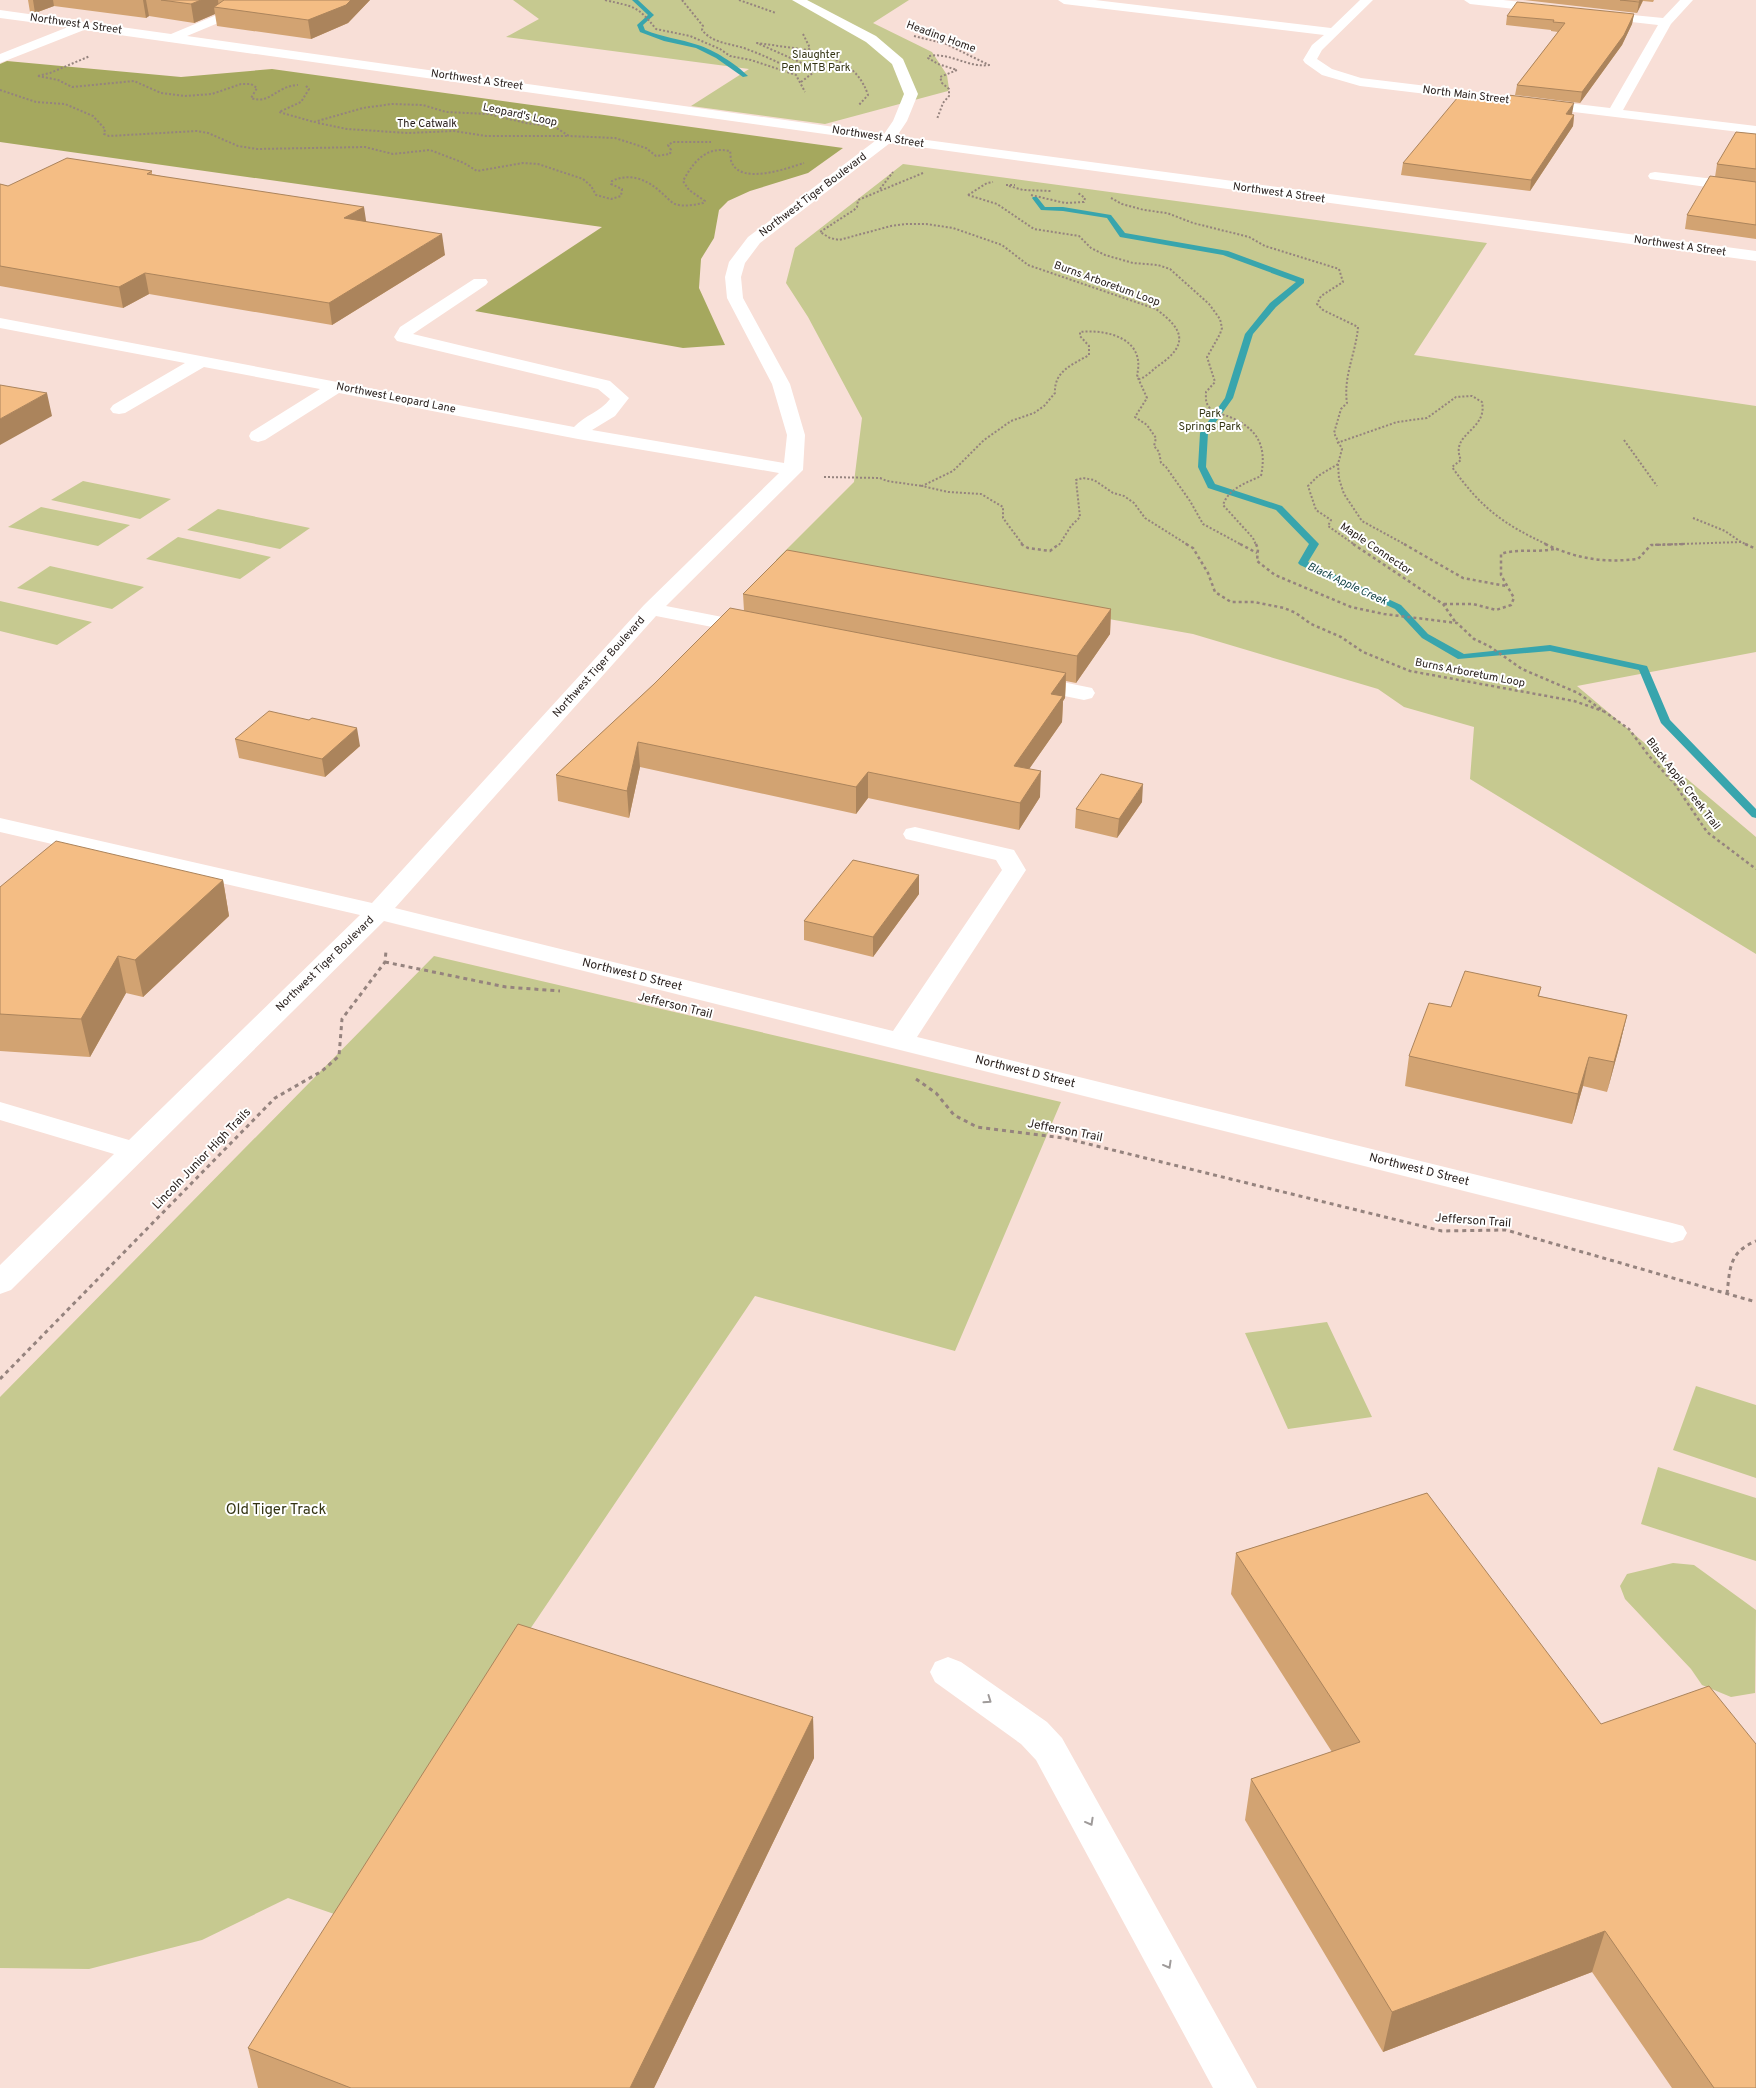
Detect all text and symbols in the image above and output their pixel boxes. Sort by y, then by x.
street label: Northwest A Street [29,11,123,37]
street label: Heading Home [904,18,978,56]
park label: Slaughter Pen MTB Park [781,48,851,75]
street label: Northwest A Street [430,67,524,93]
street label: North Main Street [1422,83,1510,107]
street label: Leopard's Loop [482,100,558,130]
street label: The Catwalk [397,117,457,131]
street label: Northwest A Street [831,123,925,151]
street label: Northwest Tiger Boulevard [756,150,870,240]
street label: Northwest A Street [1232,180,1326,206]
street label: Northwest A Street [1633,233,1727,259]
street label: Burns Arboretum Loop [1052,258,1162,310]
street label: Northwest Leopard Lane [335,380,457,416]
park label: Park Springs Park [1179,407,1242,434]
street label: Maple Connector [1337,520,1415,579]
water label: Black Apple Creek [1305,559,1389,609]
street label: Northwest Tiger Boulevard [550,614,648,720]
street label: Burns Arboretum Loop [1414,655,1526,691]
street label: Black Apple Creek Trail [1643,735,1723,833]
street label: Northwest Tiger Boulevard [273,913,377,1015]
street label: Northwest D Street [580,955,684,995]
street label: Jefferson Trail [636,989,714,1023]
street label: Northwest D Street [973,1052,1077,1092]
street label: Lincoln Junior High Trails [149,1105,255,1213]
street label: Jefferson Trail [1026,1116,1104,1146]
street label: Northwest D Street [1367,1150,1471,1190]
street label: Jefferson Trail [1434,1210,1512,1232]
park label: Old Tiger Track [226,1501,326,1520]
one-way arrow [982,1694,992,1703]
one-way arrow [1083,1817,1093,1826]
one-way arrow [1162,1959,1172,1968]

